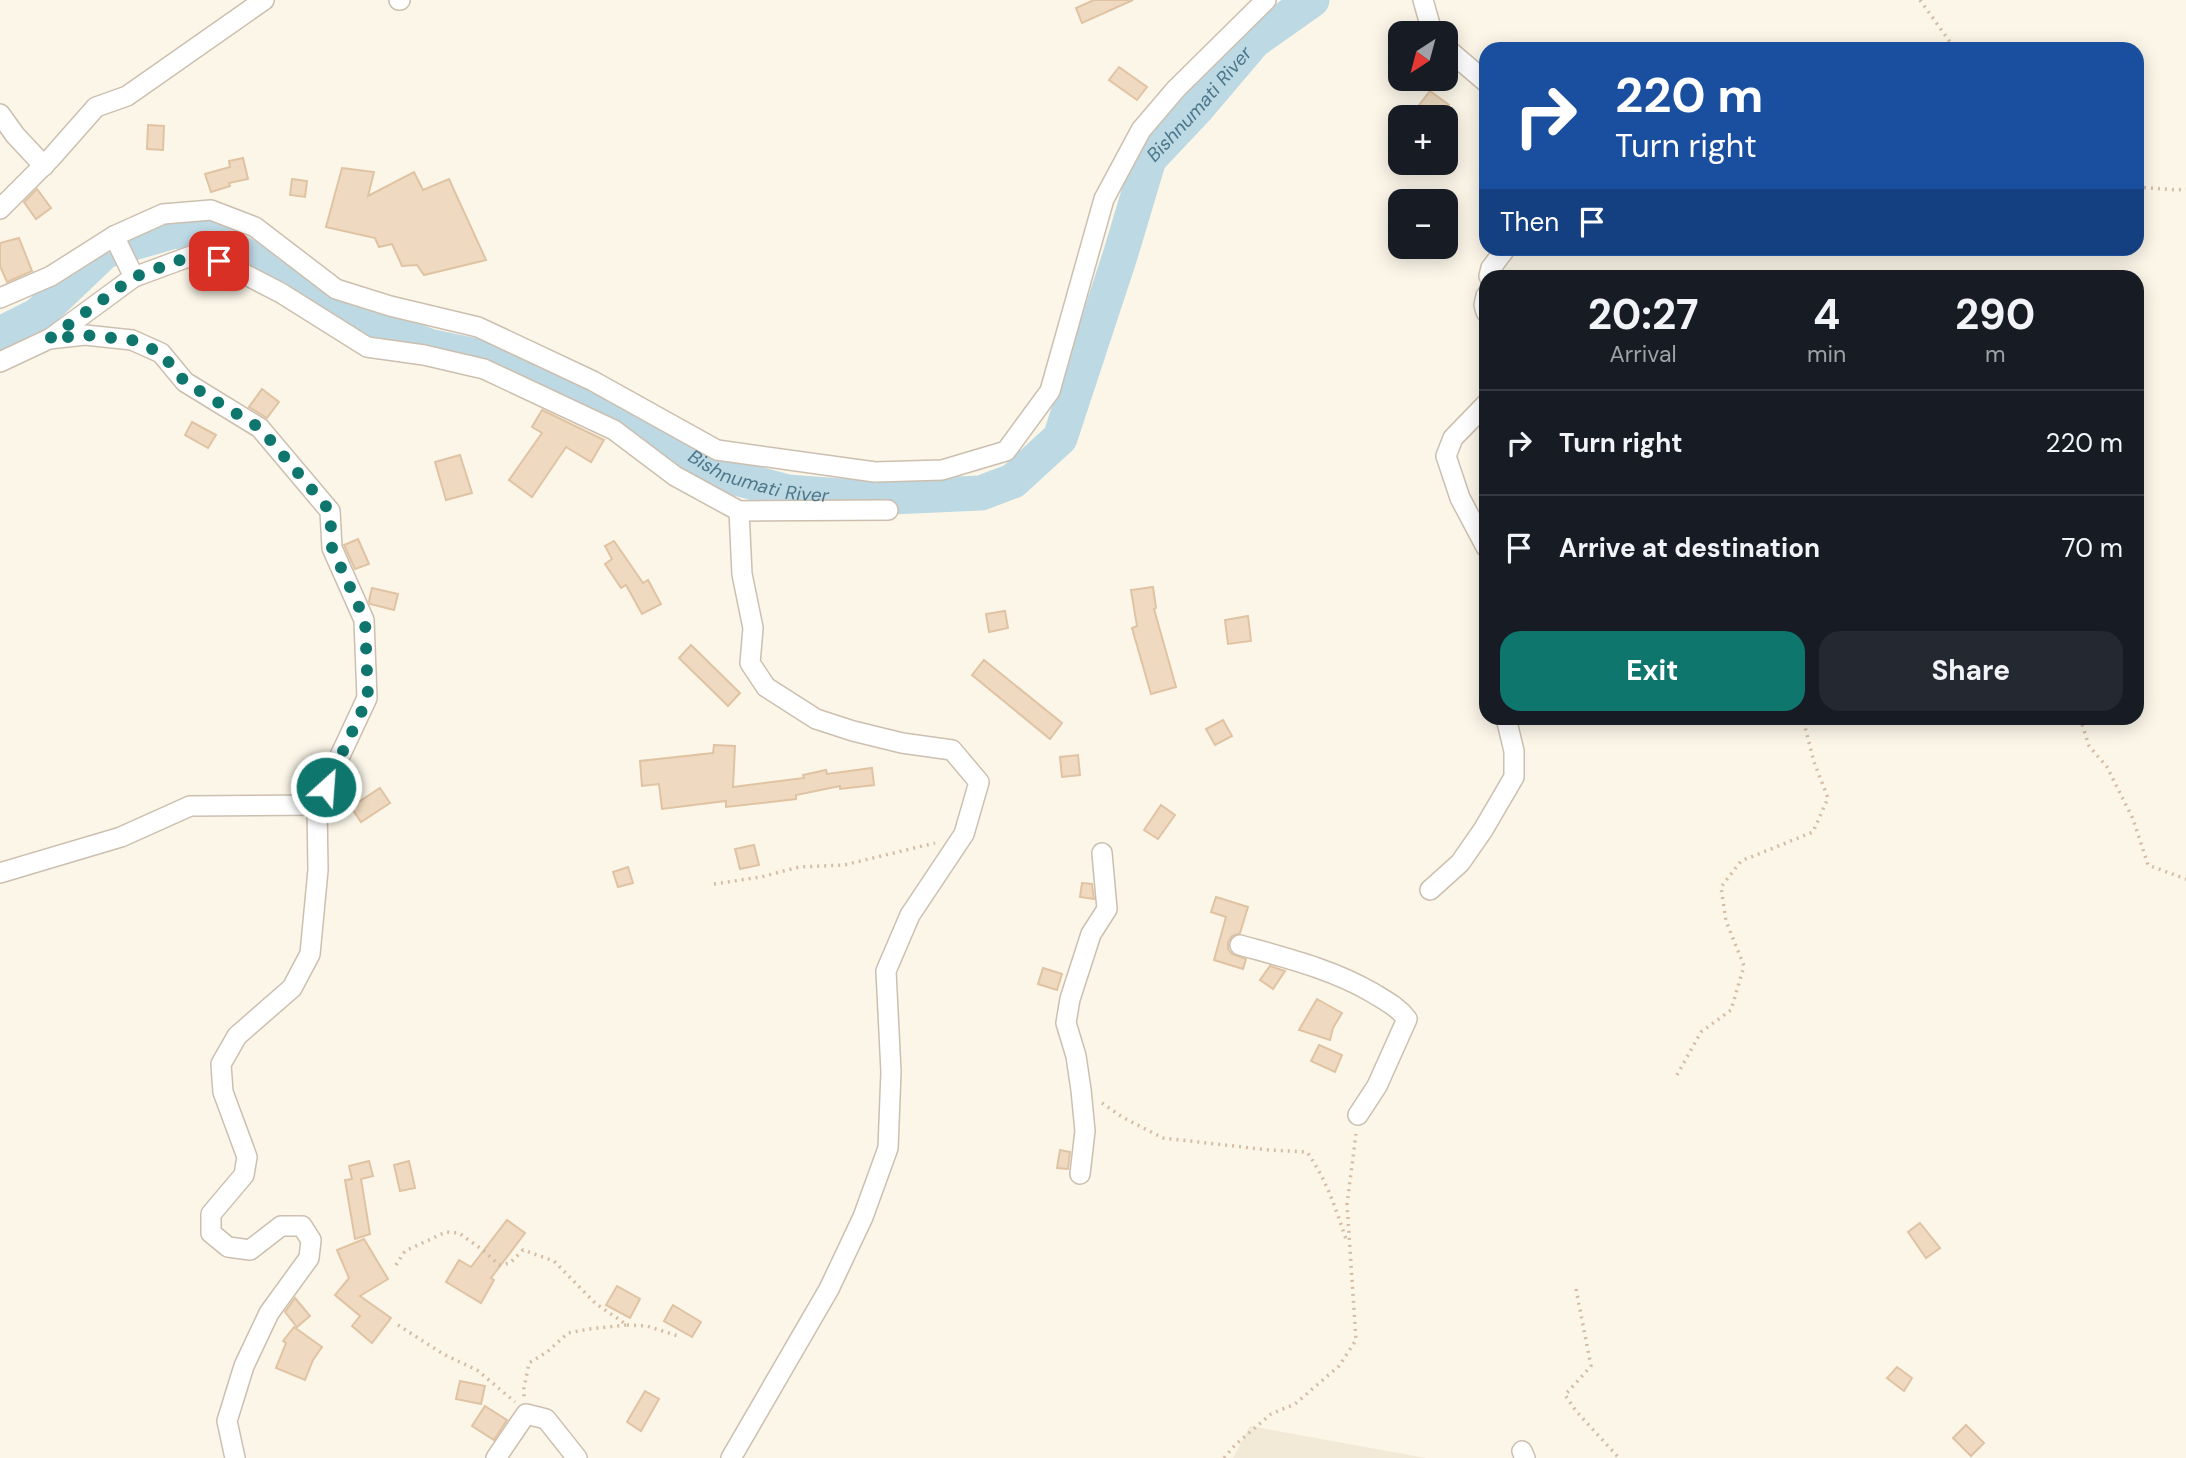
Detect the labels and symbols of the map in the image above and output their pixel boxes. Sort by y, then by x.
north arrow [1388,21,1458,91]
water label: Bishnumati River [1141,40,1258,167]
pin [189,231,249,291]
water label: Bishnumati River [684,444,831,508]
position arrow [289,750,363,824]

